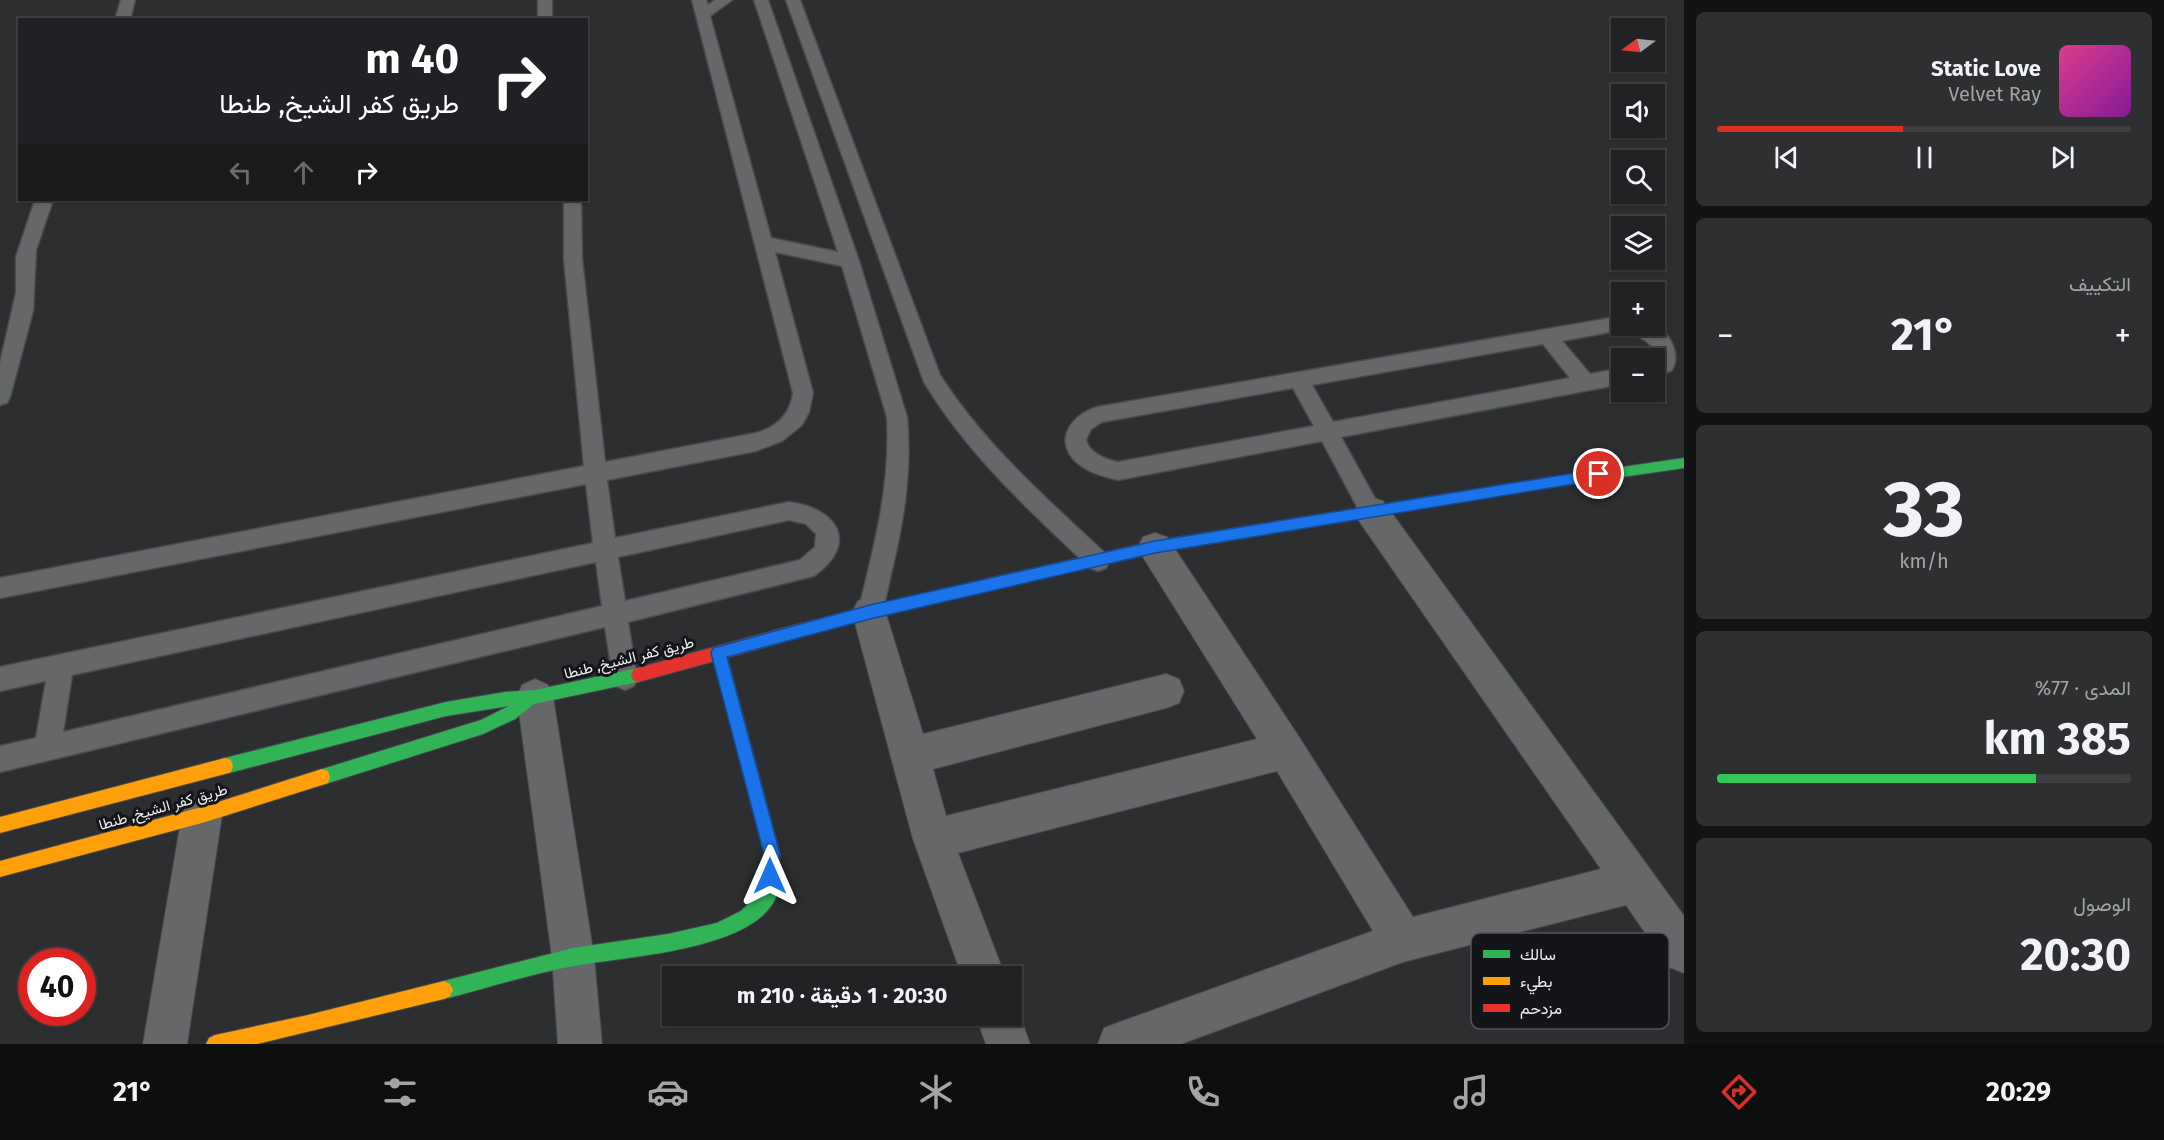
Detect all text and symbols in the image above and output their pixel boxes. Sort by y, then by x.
north arrow [1611,18,1665,72]
map controls [1611,18,1665,402]
text: 40 m [365,34,459,84]
icon: right [480,42,558,120]
text: Static Love [1931,55,2041,82]
text: Velvet Ray [1948,82,2041,106]
button: sound [1611,84,1665,138]
text: طريق كفر الشيخ, طنطا [219,88,459,120]
icon: previous [1770,141,1803,174]
icon: pause [1908,141,1941,174]
icon: next [2046,141,2079,174]
button: search [1611,150,1665,204]
icon: left [224,156,257,189]
icon: ahead [287,156,320,189]
icon: right [350,156,383,189]
button: layers [1611,216,1665,270]
text: التكييف [2069,272,2131,296]
button: + [1611,282,1665,336]
text: 21° [1891,308,1957,362]
text: − [1717,316,1734,356]
text: + [2115,316,2131,356]
button: − [1611,348,1665,402]
pin [1573,448,1624,499]
icon: arrive [1582,457,1615,490]
text: 33 [1883,463,1965,557]
text: km/h [1899,549,1949,573]
street label: طريق كفر الشيخ, طنطا [562,633,696,685]
text: المدى · 77% [2035,676,2131,700]
text: 385 km [1984,712,2131,766]
street label: طريق كفر الشيخ, طنطا [97,780,230,836]
position arrow [738,844,802,908]
text: الوصول [2073,892,2131,916]
text: 20:30 [2020,928,2131,982]
legend [1471,933,1669,1029]
text: سالك [1520,945,1556,964]
speed limit sign: 40 [18,948,96,1026]
text: بطيء [1520,972,1552,995]
text: 20:30 · 1 دقيقة · 210 m [737,982,947,1009]
text: مزدحم [1520,999,1562,1019]
icon: filters [379,1071,421,1113]
icon: car [647,1071,689,1113]
icon: climate [915,1071,957,1113]
icon: phone [1182,1071,1224,1113]
icon: music [1450,1071,1492,1113]
icon: directions [1718,1071,1760,1113]
text: 21° [113,1076,153,1108]
text: 20:29 [1986,1076,2051,1108]

